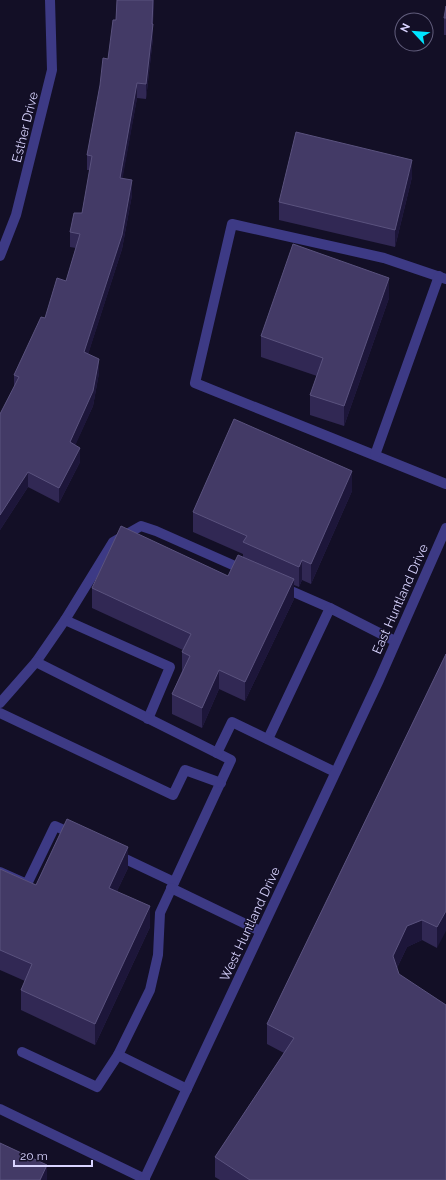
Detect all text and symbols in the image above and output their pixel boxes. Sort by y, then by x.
north arrow [394,12,434,52]
text: N [398,21,413,34]
street label: Esther Drive [9,90,41,164]
street label: East Huntland Drive [369,541,431,656]
street label: West Huntland Drive [217,864,283,983]
scale bar [14,1142,92,1168]
text: 20 m [20,1149,48,1163]

